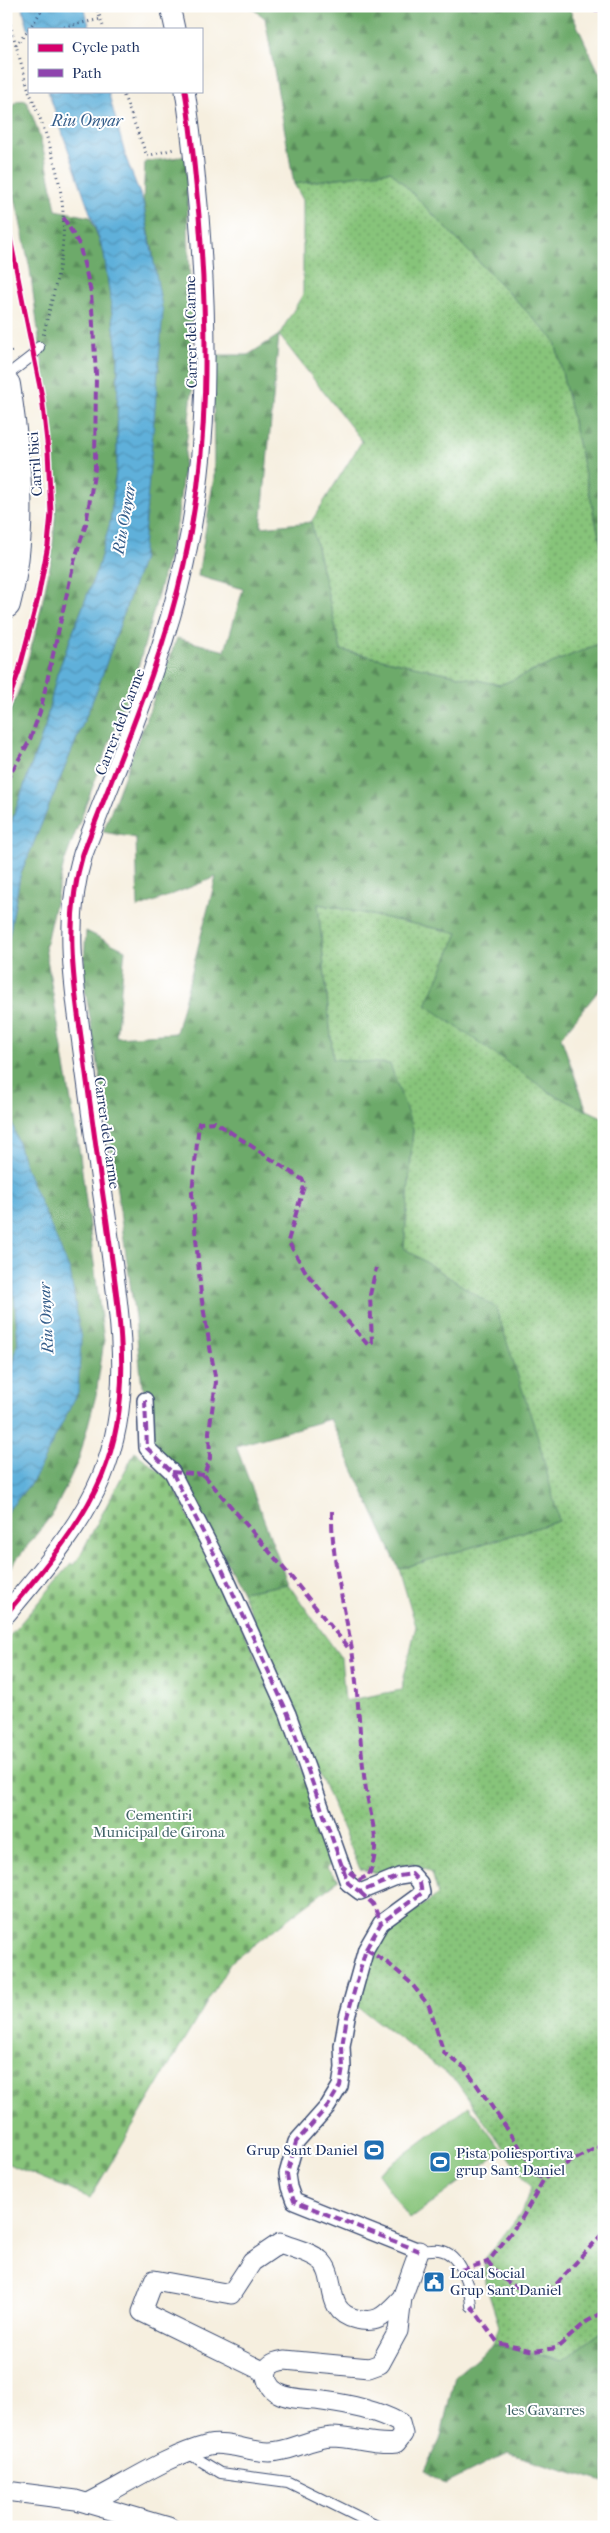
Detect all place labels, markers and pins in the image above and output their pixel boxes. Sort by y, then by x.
sports icon: Grup Sant Daniel [362,2138,386,2162]
place label: Grup Sant Daniel [246,2141,358,2159]
place label: Pista poliesportiva grup Sant Daniel [456,2144,575,2179]
sports icon: Pista poliesportiva grup Sant Daniel [428,2150,452,2174]
place label: Local Social Grup Sant Daniel [450,2264,562,2299]
public building icon: Local Social Grup Sant Daniel [422,2270,446,2294]

